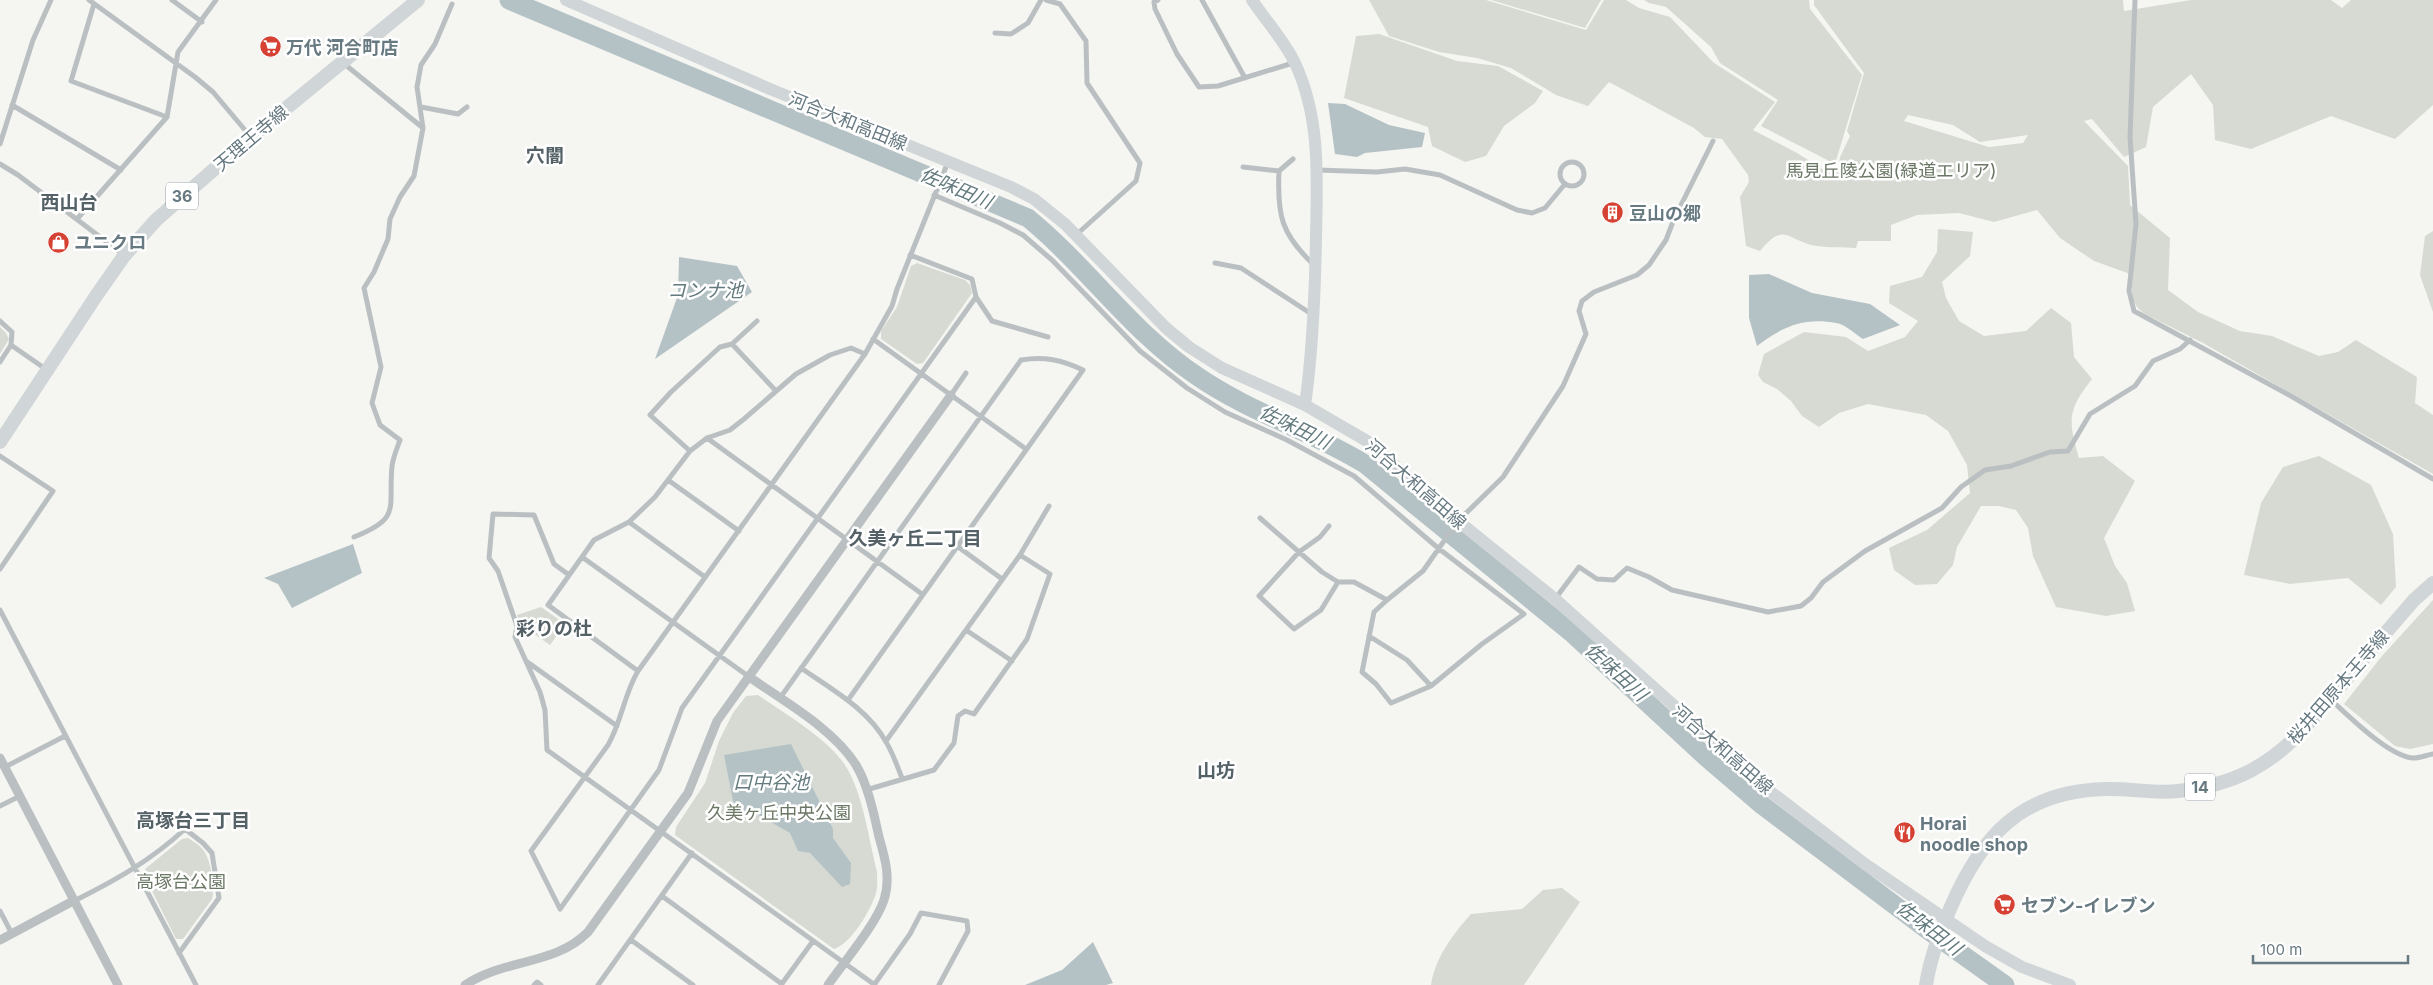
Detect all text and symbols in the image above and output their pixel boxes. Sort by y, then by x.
supermarket icon: 万代 河合町店 [258,35,282,59]
place label: 万代 河合町店 [286,37,398,58]
street label: 河合大和高田線 [786,88,910,154]
street label: 天理王寺線 [210,101,292,175]
district label: 穴闇 [526,144,564,167]
park label: 馬見丘陵公園(緑道エリア) [1785,160,1997,181]
water label: 佐味田川 [917,163,997,214]
road number: 36 [166,182,198,210]
district label: 西山台 [40,191,98,214]
building icon: 豆山の郷 [1601,201,1625,225]
place label: 豆山の郷 [1629,203,1701,224]
shop icon: ユニクロ [46,230,70,254]
place label: ユニクロ [74,232,146,253]
water label: コンナ池 [667,279,745,302]
water label: 佐味田川 [1256,400,1336,455]
street label: 河合大和高田線 [1362,435,1470,533]
district label: 久美ヶ丘二丁目 [848,527,982,550]
district label: 彩りの杜 [516,617,592,640]
street label: 桜井田原本王寺線 [2283,626,2393,748]
water label: 佐味田川 [1580,638,1653,707]
street label: 河合大和高田線 [1669,700,1777,798]
district label: 山坊 [1197,759,1235,782]
water label: 口中谷池 [733,771,811,794]
road number: 14 [2185,774,2215,800]
park label: 久美ヶ丘中央公園 [707,802,851,823]
district label: 高塚台三丁目 [136,809,250,832]
place label: Horai noodle shop [1920,813,2028,855]
restaurant icon: Horai noodle shop [1892,821,1916,845]
park label: 高塚台公園 [136,871,226,892]
supermarket icon: セブン-イレブン [1993,893,2017,917]
place label: セブン-イレブン [2021,895,2155,916]
water label: 佐味田川 [1892,896,1968,961]
scale bar [2253,932,2408,964]
text: 100 m [2260,940,2302,959]

